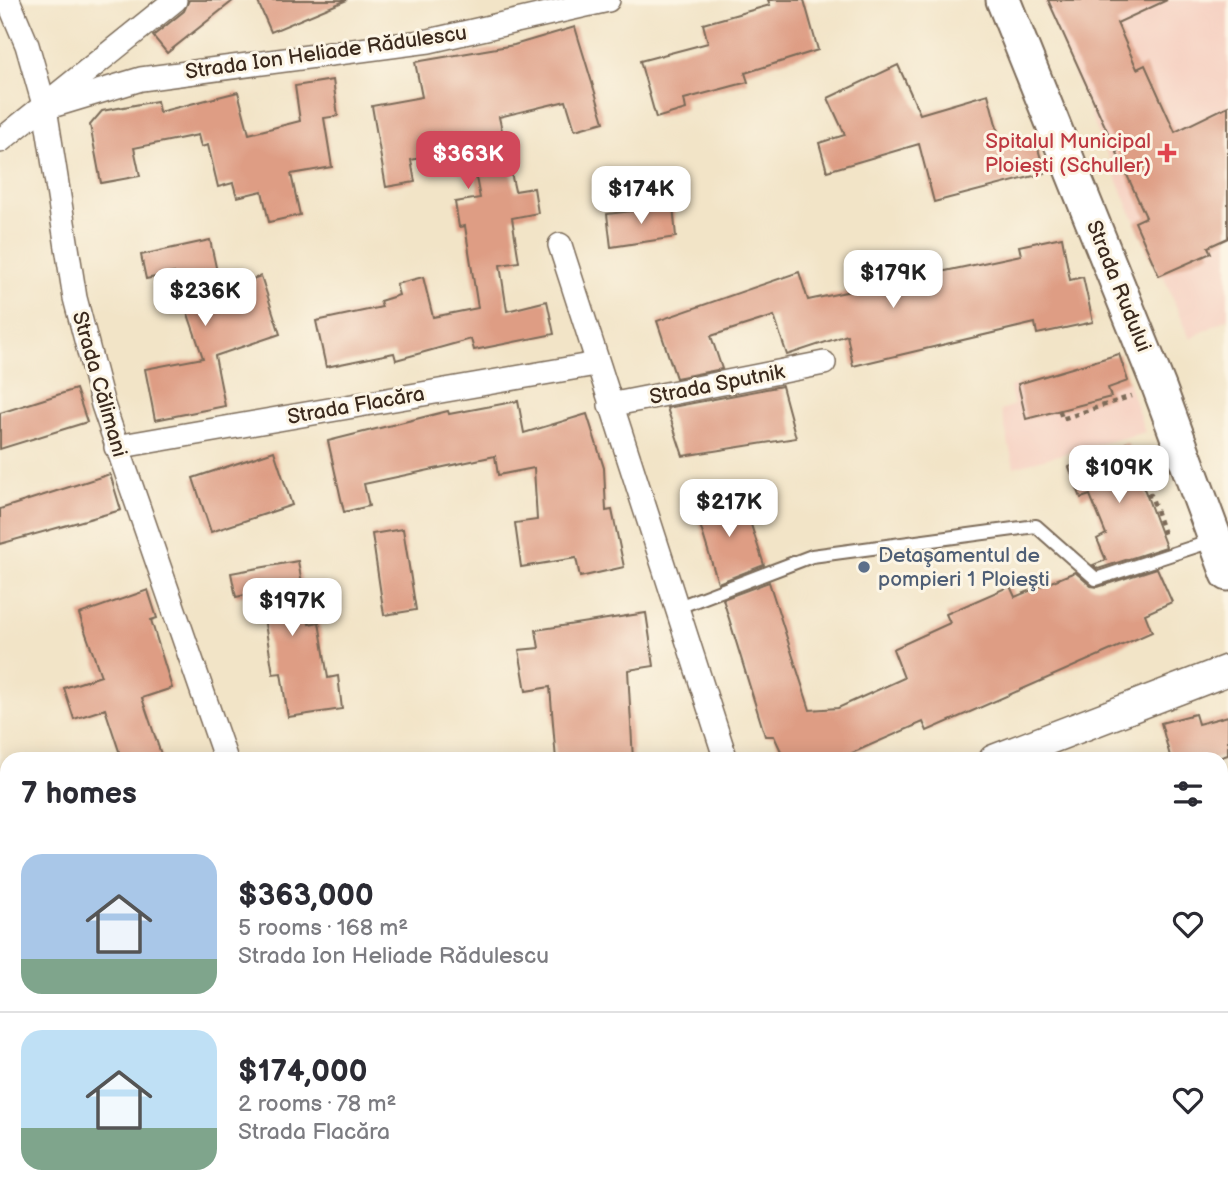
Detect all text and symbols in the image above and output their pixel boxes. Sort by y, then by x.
street label: Strada Ion Heliade Rădulescu [184,20,468,85]
place label: Spitalul Municipal Ploiești (Schuller) [985,129,1151,178]
pin: $363K [419,132,517,191]
text: $363K [432,140,504,168]
marker: Spitalul Municipal Ploiești (Schuller) [1157,143,1177,163]
pin: $174K [592,166,690,226]
text: $174K [608,175,674,203]
street label: Strada Rudului [1081,217,1156,356]
pin: $179K [844,250,942,310]
text: $179K [860,259,926,287]
pin: $236K [156,268,254,328]
text: $236K [169,277,241,305]
street label: Strada Călimani [67,308,132,460]
street label: Strada Sputnik [647,359,788,410]
street label: Strada Flacăra [286,381,427,430]
pin: $109K [1070,446,1168,505]
text: $109K [1085,454,1153,482]
pin: $217K [680,480,778,539]
text: $217K [696,488,762,516]
place label: Detaşamentul de pompieri 1 Ploieşti [878,543,1050,592]
marker: Detaşamentul de pompieri 1 Ploieşti [856,559,872,575]
pin: $197K [243,578,341,638]
text: $197K [259,587,325,615]
icon: filters [1169,775,1207,813]
text: 7 homes [21,776,137,812]
text: $363,000 [238,878,374,914]
icon: home [77,882,161,966]
icon: heart [1169,905,1207,943]
text: 5 rooms · 168 m² [238,914,408,942]
text: Strada Ion Heliade Rădulescu [238,942,549,970]
text: $174,000 [238,1054,367,1090]
icon: home [77,1058,161,1142]
icon: heart [1169,1081,1207,1119]
text: 2 rooms · 78 m² [238,1090,396,1118]
text: Strada Flacăra [238,1118,390,1146]

